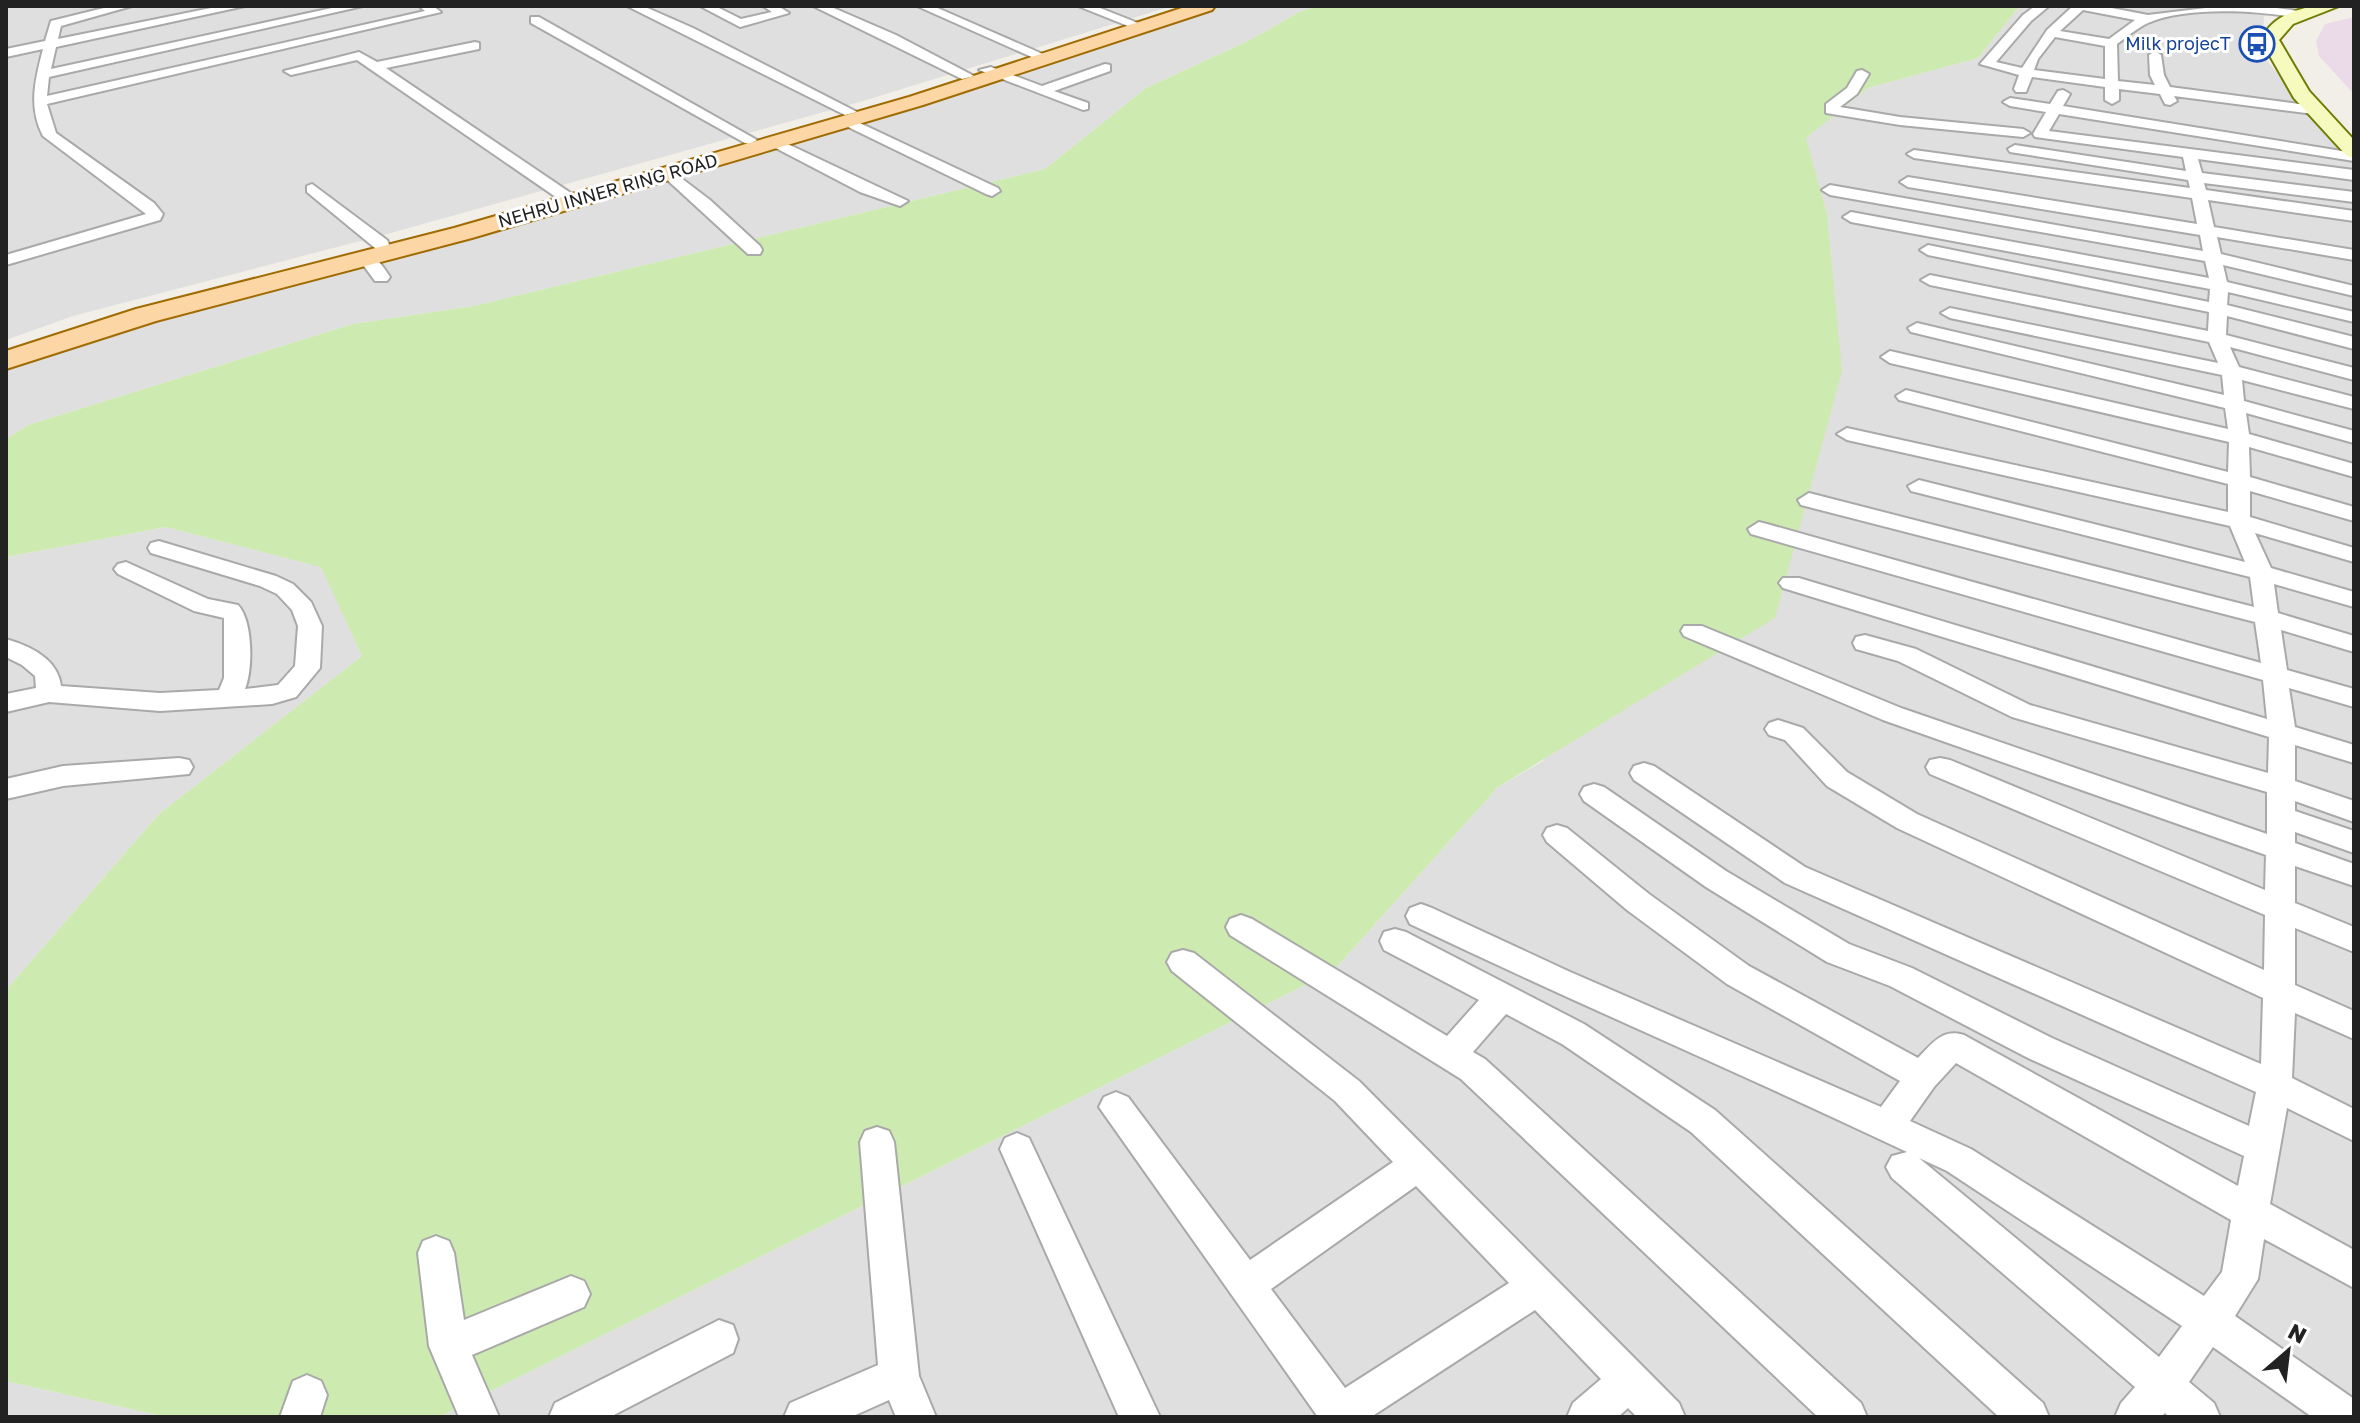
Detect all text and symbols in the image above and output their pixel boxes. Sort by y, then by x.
bus stop icon: Milk projecT [2238,25,2276,63]
place label: Milk projecT [2125,32,2231,54]
street label: NEHRU INNER RING ROAD [495,148,720,232]
north arrow [2248,1311,2328,1391]
text: N [2284,1317,2311,1349]

